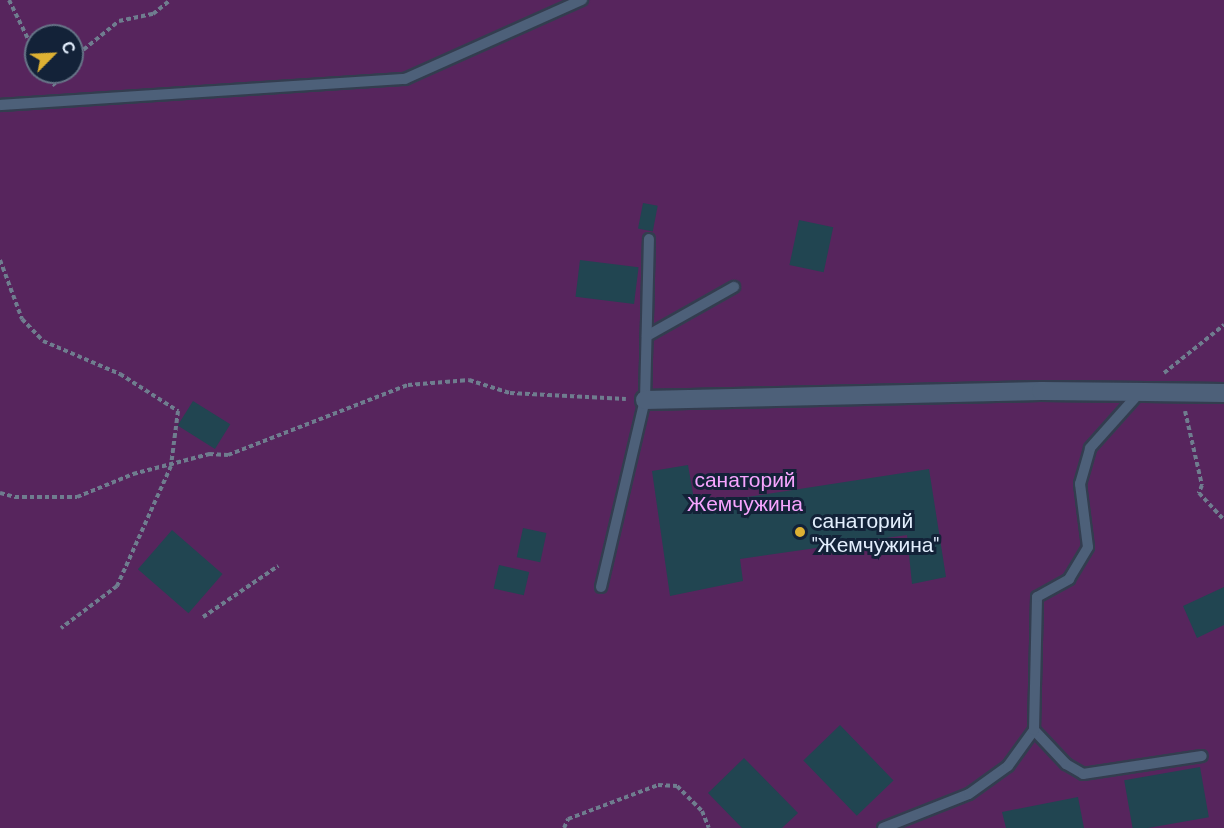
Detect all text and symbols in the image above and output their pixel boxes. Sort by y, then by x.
north arrow [24,24,84,84]
text: С [58,38,80,56]
park label: санаторий Жемчужина [687,466,803,516]
place label: санаторий "Жемчужина" [812,507,939,557]
marker: санаторий "Жемчужина" [793,525,807,539]

